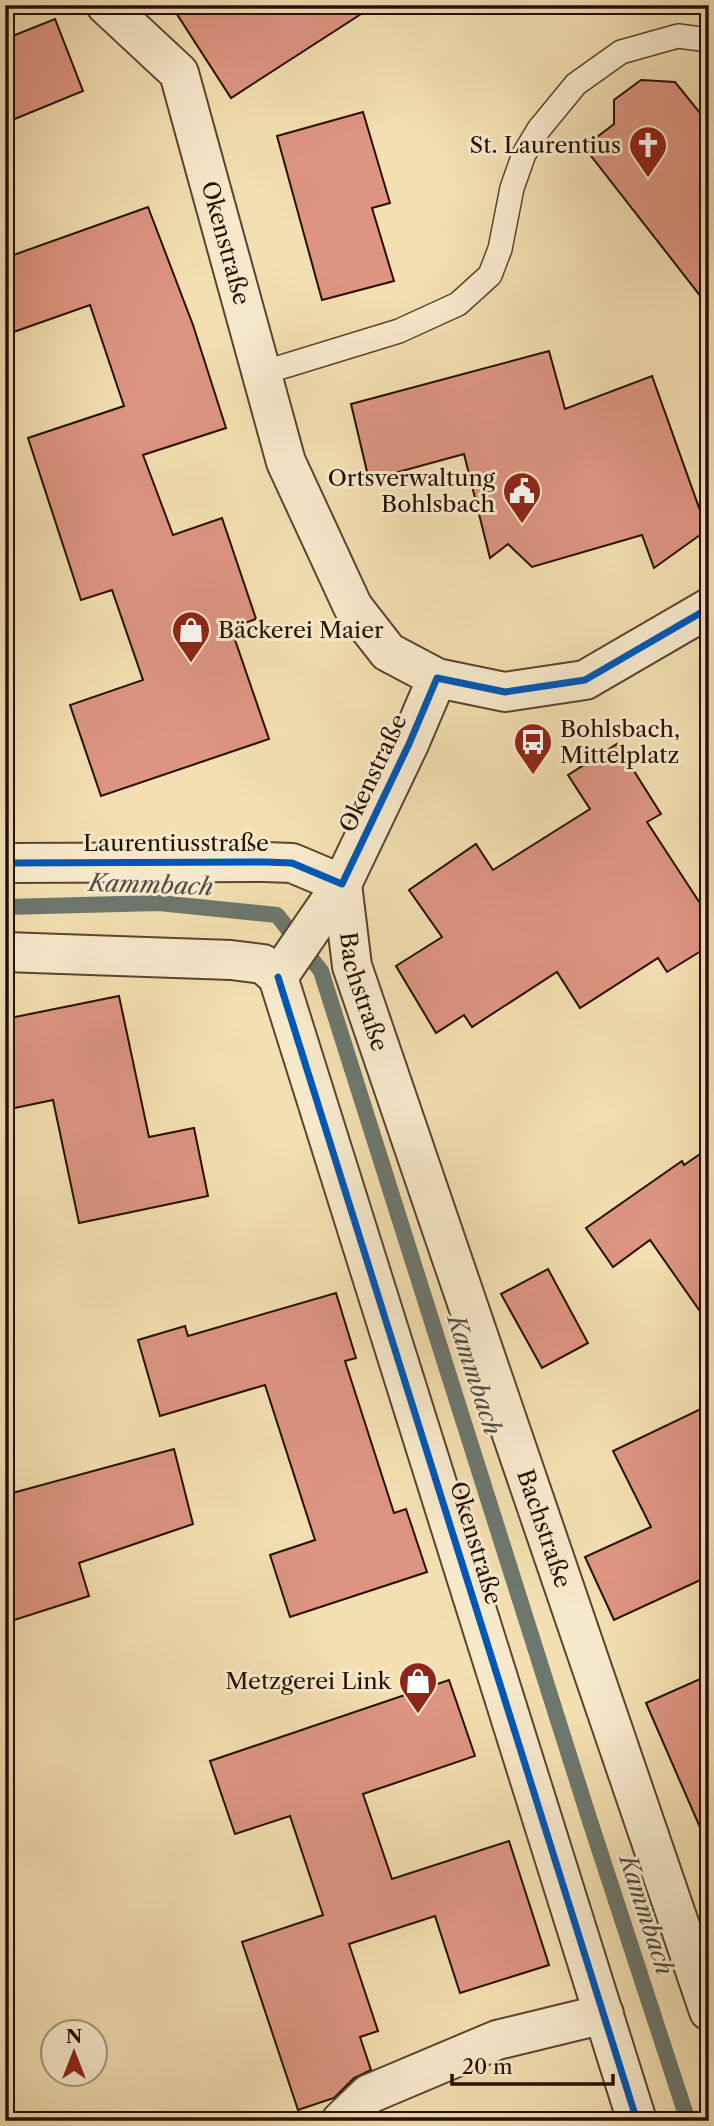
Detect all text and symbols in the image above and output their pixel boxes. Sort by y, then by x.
church icon: St. Laurentius [627,124,669,179]
place label: St. Laurentius [470,131,621,159]
street label: Okenstraße [195,178,256,308]
place label: Ortsverwaltung Bohlsbach [328,464,496,518]
public building icon: Ortsverwaltung Bohlsbach [501,470,543,525]
shop icon: Bäckerei Maier [170,609,212,664]
place label: Bäckerei Maier [218,616,384,644]
street label: Okenstraße [333,709,413,837]
place label: Bohlsbach, Mittelplatz [560,715,680,769]
bus stop icon: Bohlsbach, Mittelplatz [512,721,554,776]
street label: Laurentiusstraße [83,829,269,857]
water label: Kammbach [86,868,214,901]
street label: Bachstraße [334,930,394,1055]
water label: Kammbach [441,1309,507,1438]
street label: Bachstraße [511,1466,577,1591]
street label: Okenstraße [444,1478,508,1608]
shop icon: Metzgerei Link [397,1660,439,1715]
place label: Metzgerei Link [225,1667,393,1695]
water label: Kammbach [613,1849,679,1978]
north arrow [38,2018,108,2088]
text: N [66,2025,82,2048]
scale bar [452,2042,612,2086]
text: 20 m [462,2054,513,2079]

